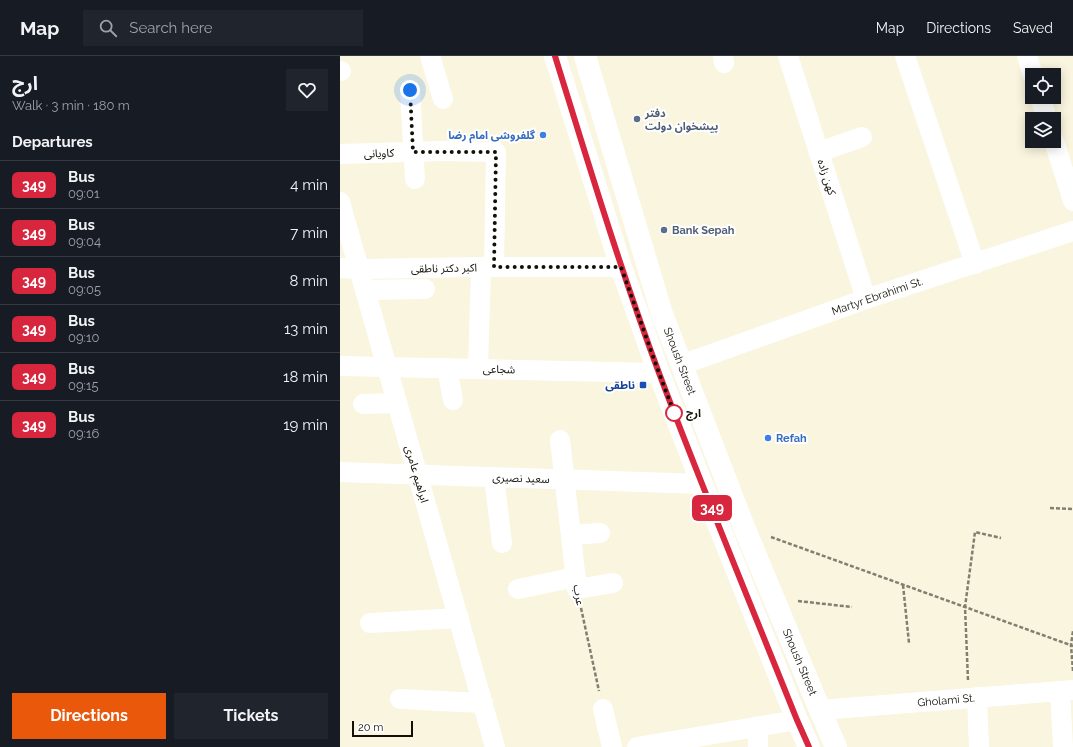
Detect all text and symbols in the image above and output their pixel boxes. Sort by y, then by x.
search box [83,10,363,46]
text: Map [20,17,59,39]
icon: search [97,17,119,39]
text: Search here [129,19,213,37]
text: Map [876,20,904,36]
text: Directions [926,20,991,36]
text: Saved [1013,20,1053,36]
map controls [1025,68,1061,148]
button: locate [1025,68,1061,104]
button: heart [286,69,328,111]
text: ارج [12,72,38,94]
your location [400,80,420,100]
text: Walk · 3 min · 180 m [12,98,130,113]
place label: دفتر پیشخوان دولت [644,107,719,134]
button: layers [1025,112,1061,148]
marker: دفتر پیشخوان دولت [632,114,642,124]
place label: گلفروشی امام رضا [448,129,536,144]
marker: گلفروشی امام رضا [538,130,548,140]
text: Departures [12,133,93,151]
street label: کاویانی [364,146,395,161]
street label: کهن زاده [815,158,839,197]
text: Bus [68,168,95,186]
text: 4 min [290,176,328,194]
text: 349 [22,177,46,193]
text: 09:01 [68,186,100,201]
text: Bus [68,216,95,234]
text: 7 min [290,224,328,242]
place label: Bank Sepah [672,224,735,237]
text: 349 [22,225,46,241]
marker: Bank Sepah [659,225,669,235]
text: 09:04 [68,234,101,249]
street label: اکبر دکتر ناطقی [411,261,477,276]
text: Bus [68,264,95,282]
text: 8 min [289,272,328,290]
text: 349 [22,273,46,289]
street label: Martyr Ebrahimi St. [830,275,924,318]
text: 09:05 [68,282,101,297]
text: Bus [68,312,95,330]
text: 13 min [284,320,328,338]
text: 349 [22,321,46,337]
street label: Shoush Street [661,326,698,397]
text: 09:10 [68,330,100,345]
text: Bus [68,360,95,378]
street label: شجاعی [483,363,516,376]
text: 18 min [283,368,328,386]
text: 349 [22,369,46,385]
text: 09:15 [68,378,99,393]
place label: ناطقی [605,379,635,392]
marker: ناطقی [638,380,648,390]
marker: ارج [665,404,683,422]
place label: ارج [686,407,701,421]
text: Bus [68,408,95,426]
text: 19 min [283,416,328,434]
text: 349 [22,417,46,433]
text: 09:16 [68,426,99,441]
place label: Refah [776,432,807,445]
marker: Refah [763,433,773,443]
street label: ابراهیم عامری [400,444,431,505]
street label: سعید نصیری [492,471,550,486]
line badge: 349 [689,495,735,521]
text: 349 [700,500,724,516]
street label: عرب [570,584,587,607]
street label: Shoush Street [780,627,820,698]
street label: Gholami St. [917,692,975,709]
button: Directions [12,693,166,739]
button: Tickets [174,693,328,739]
scale bar [352,719,413,738]
text: 20 m [358,721,383,734]

